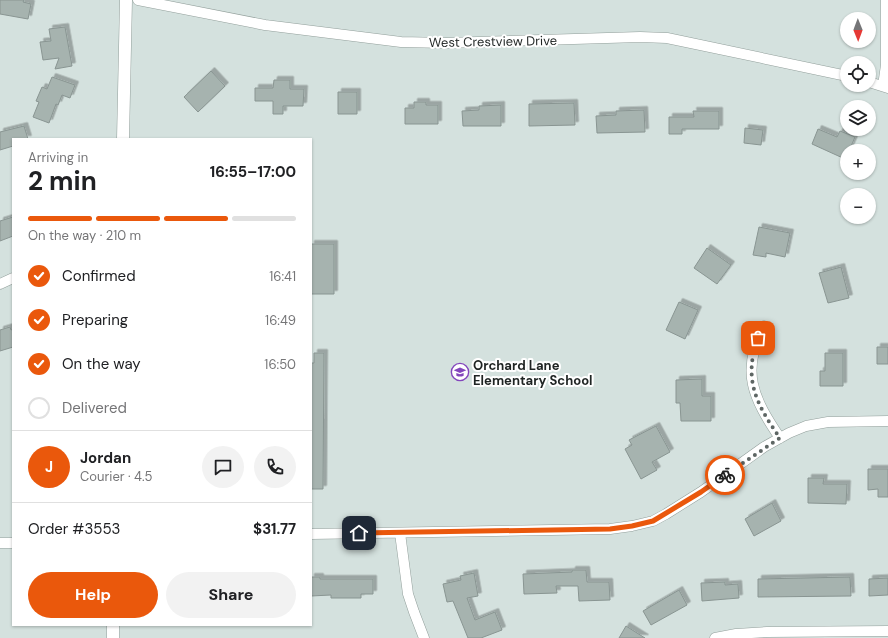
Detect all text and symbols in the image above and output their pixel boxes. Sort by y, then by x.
north arrow [840,12,876,48]
map controls [840,12,876,224]
street label: West Crestview Drive [429,32,557,51]
button: locate [840,56,876,92]
button: layers [840,100,876,136]
button: + [840,144,876,180]
text: Arriving in [28,149,88,166]
text: 16:55–17:00 [210,162,296,182]
text: 2 min [28,164,97,198]
button: − [840,188,876,224]
text: On the way · 210 m [28,227,141,244]
icon: check [28,265,50,287]
text: Confirmed [62,266,136,286]
text: 16:41 [269,268,296,285]
icon: check [28,309,50,331]
text: Preparing [62,310,128,330]
text: 16:49 [265,312,296,329]
pin [741,321,775,355]
icon: bag [747,327,769,349]
icon: check [28,353,50,375]
text: On the way [62,354,141,374]
text: 16:50 [264,356,296,373]
place label: Orchard Lane Elementary School [473,357,593,389]
school or university icon: Orchard Lane Elementary School [450,362,470,382]
text: Delivered [62,398,127,418]
button: chat [202,446,244,488]
button: phone [254,446,296,488]
text: Jordan [80,448,131,468]
courier [705,455,745,495]
text: J [45,457,53,477]
icon: bike [714,464,736,486]
text: Courier · 4.5 [80,468,153,485]
pin [342,516,376,550]
text: Order #3553 [28,519,120,539]
text: $31.77 [253,519,296,539]
icon: home [348,522,370,544]
button: Help [28,572,158,618]
button: Share [166,572,296,618]

